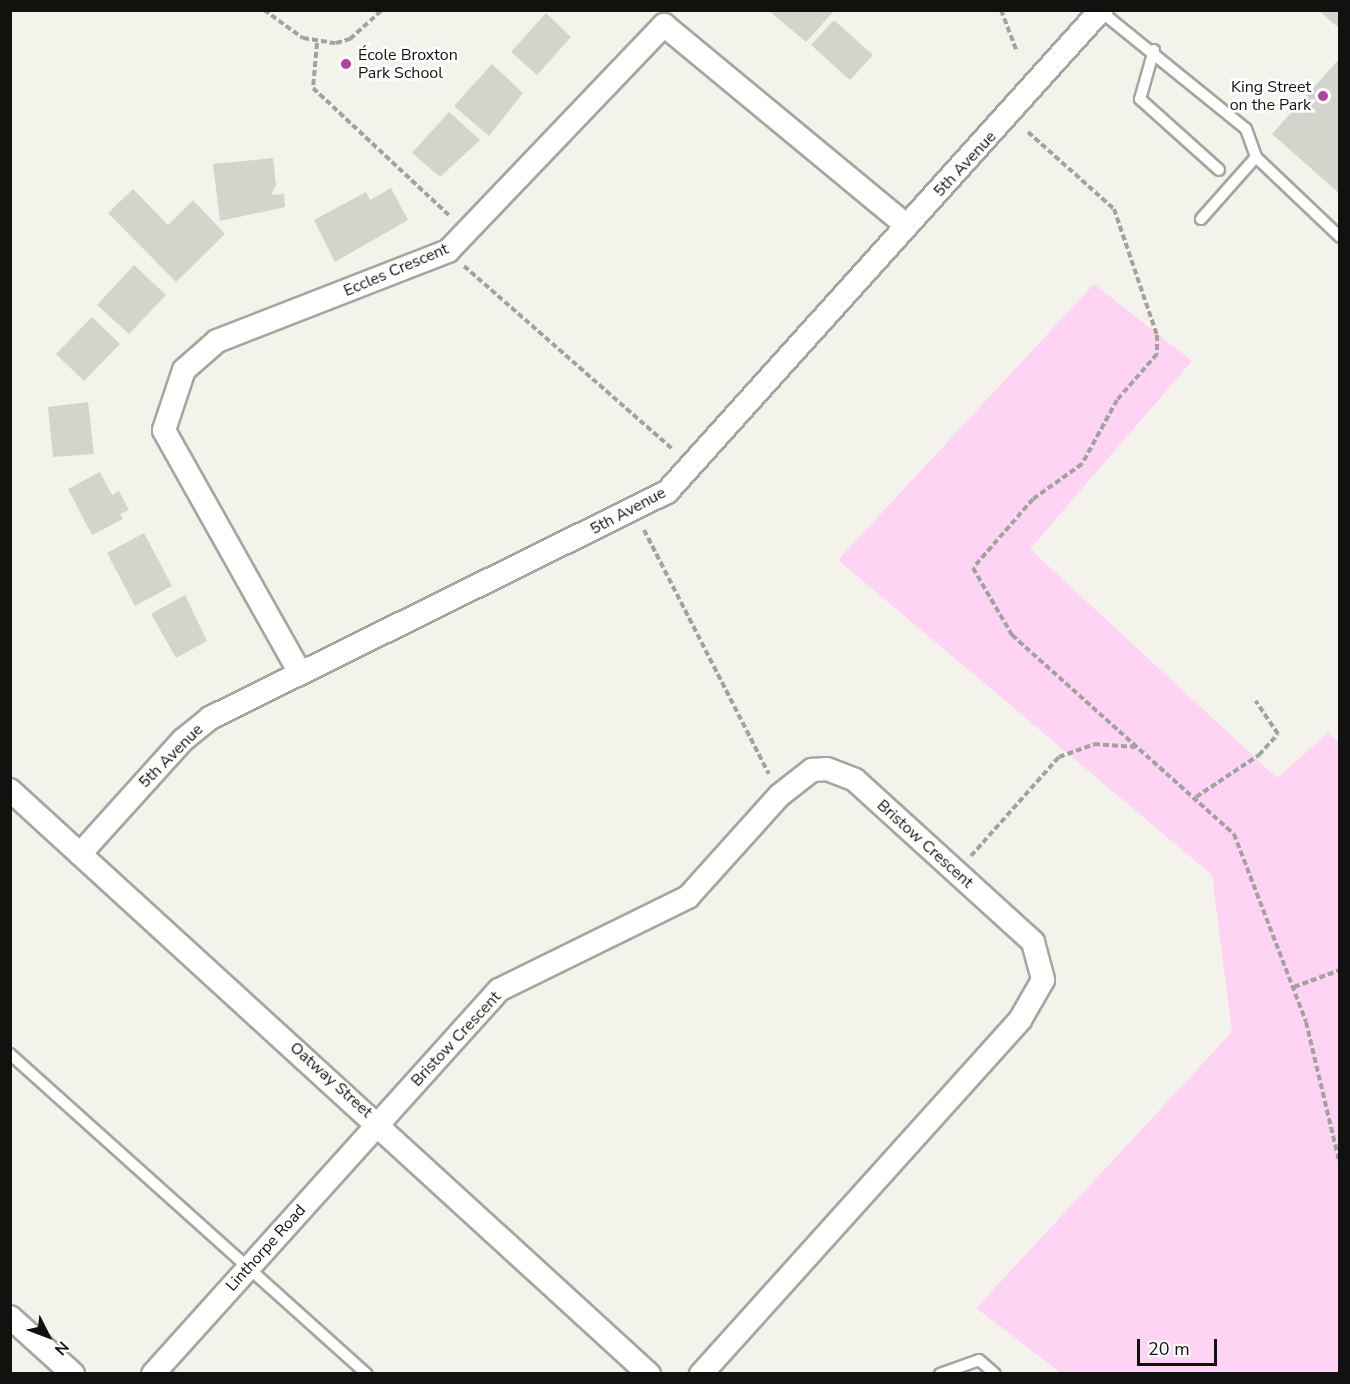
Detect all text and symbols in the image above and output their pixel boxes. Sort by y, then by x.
place label: École Broxton Park School [358,45,458,83]
marker: École Broxton Park School [339,57,353,71]
place label: King Street on the Park [1230,77,1311,115]
marker: King Street on the Park [1316,89,1330,103]
street label: 5th Avenue [930,127,1000,201]
street label: Eccles Crescent [341,239,451,301]
street label: 5th Avenue [587,483,669,539]
street label: 5th Avenue [135,720,207,792]
street label: Bristow Crescent [873,796,977,892]
street label: Bristow Crescent [407,988,505,1090]
street label: Oatway Street [286,1038,376,1122]
street label: Linthorpe Road [222,1201,310,1295]
north arrow [18,1306,78,1366]
scale bar [1140,1327,1220,1365]
text: N [49,1336,74,1360]
text: 20 m [1148,1337,1190,1361]

